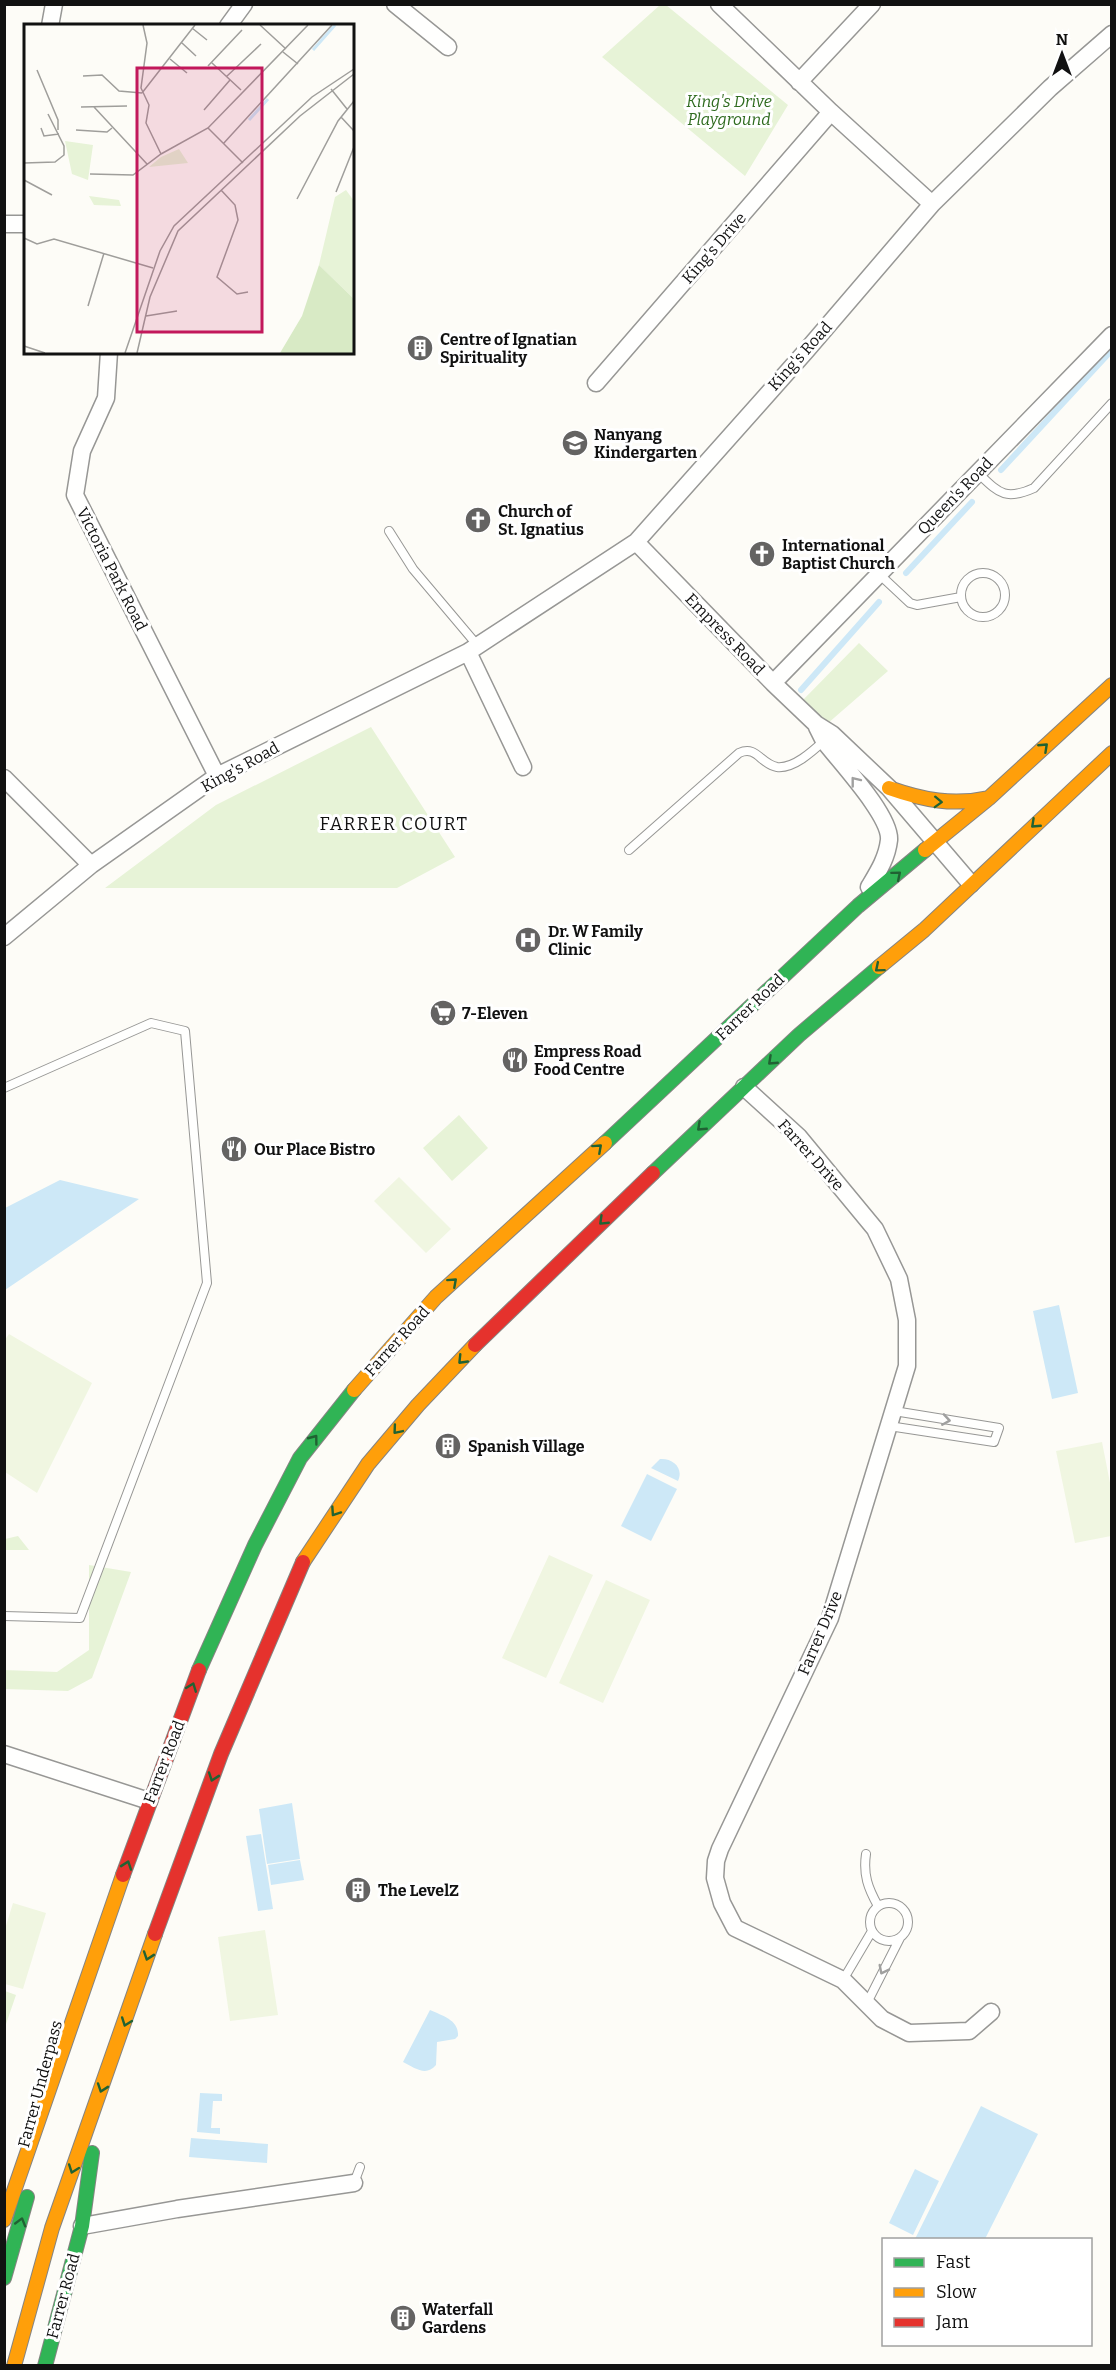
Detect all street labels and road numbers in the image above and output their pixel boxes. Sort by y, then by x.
street label: King's Drive [678,209,750,287]
street label: King's Road [764,317,836,394]
street label: Queen's Road [913,453,997,539]
street label: Victoria Park Road [73,504,152,634]
street label: Empress Road [681,589,769,679]
street label: King's Road [198,738,283,796]
street label: Farrer Road [712,969,788,1044]
street label: Farrer Drive [774,1115,848,1195]
street label: Farrer Road [361,1302,434,1380]
street label: Farrer Drive [794,1588,846,1678]
street label: Farrer Road [139,1717,189,1806]
street label: Farrer Underpass [14,2018,66,2150]
street label: Farrer Road [43,2251,84,2341]

